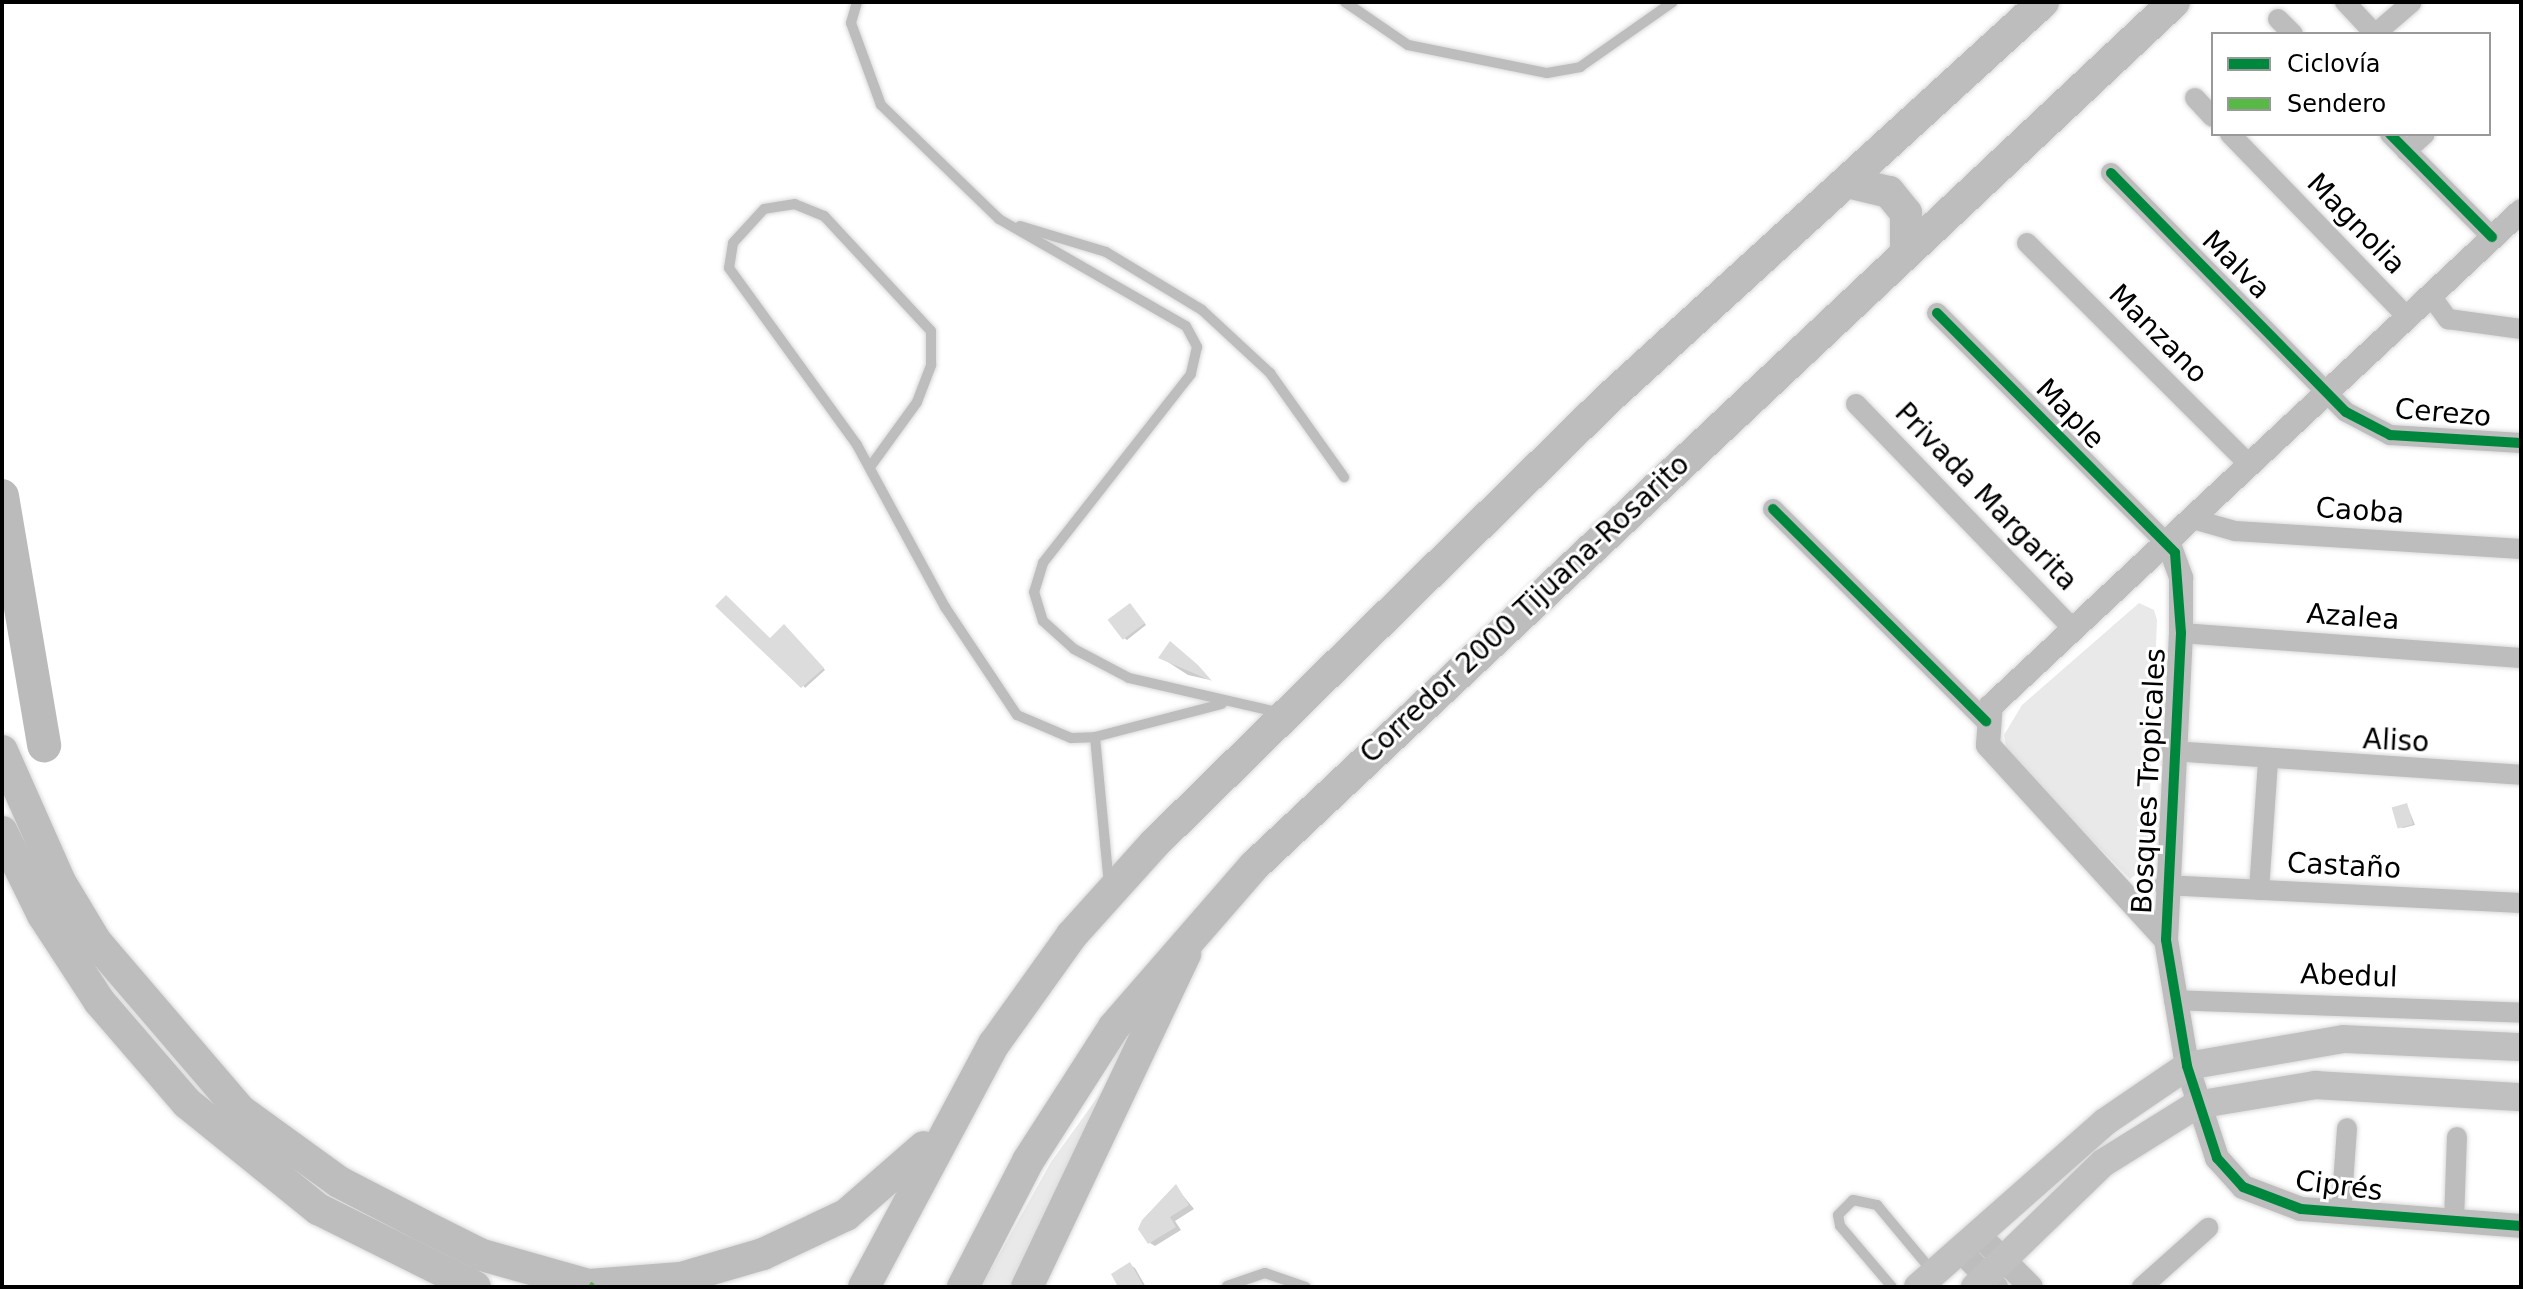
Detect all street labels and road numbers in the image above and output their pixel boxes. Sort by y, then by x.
street label: Magnolia [2300,167,2412,281]
street label: Malva [2195,224,2277,306]
street label: Manzano [2102,278,2214,390]
street label: Maple [2029,372,2111,456]
street label: Cerezo [2393,392,2493,434]
street label: Privada Margarita [1888,396,2084,598]
street label: Corredor 2000 Tijuana-Rosarito [1354,448,1696,770]
street label: Caoba [2315,491,2405,531]
street label: Azalea [2305,597,2401,637]
street label: Bosques Tropicales [2125,647,2173,915]
street label: Aliso [2362,722,2430,760]
street label: Castaño [2286,846,2402,886]
street label: Abedul [2300,958,2398,994]
street label: Ciprés [2293,1164,2385,1208]

